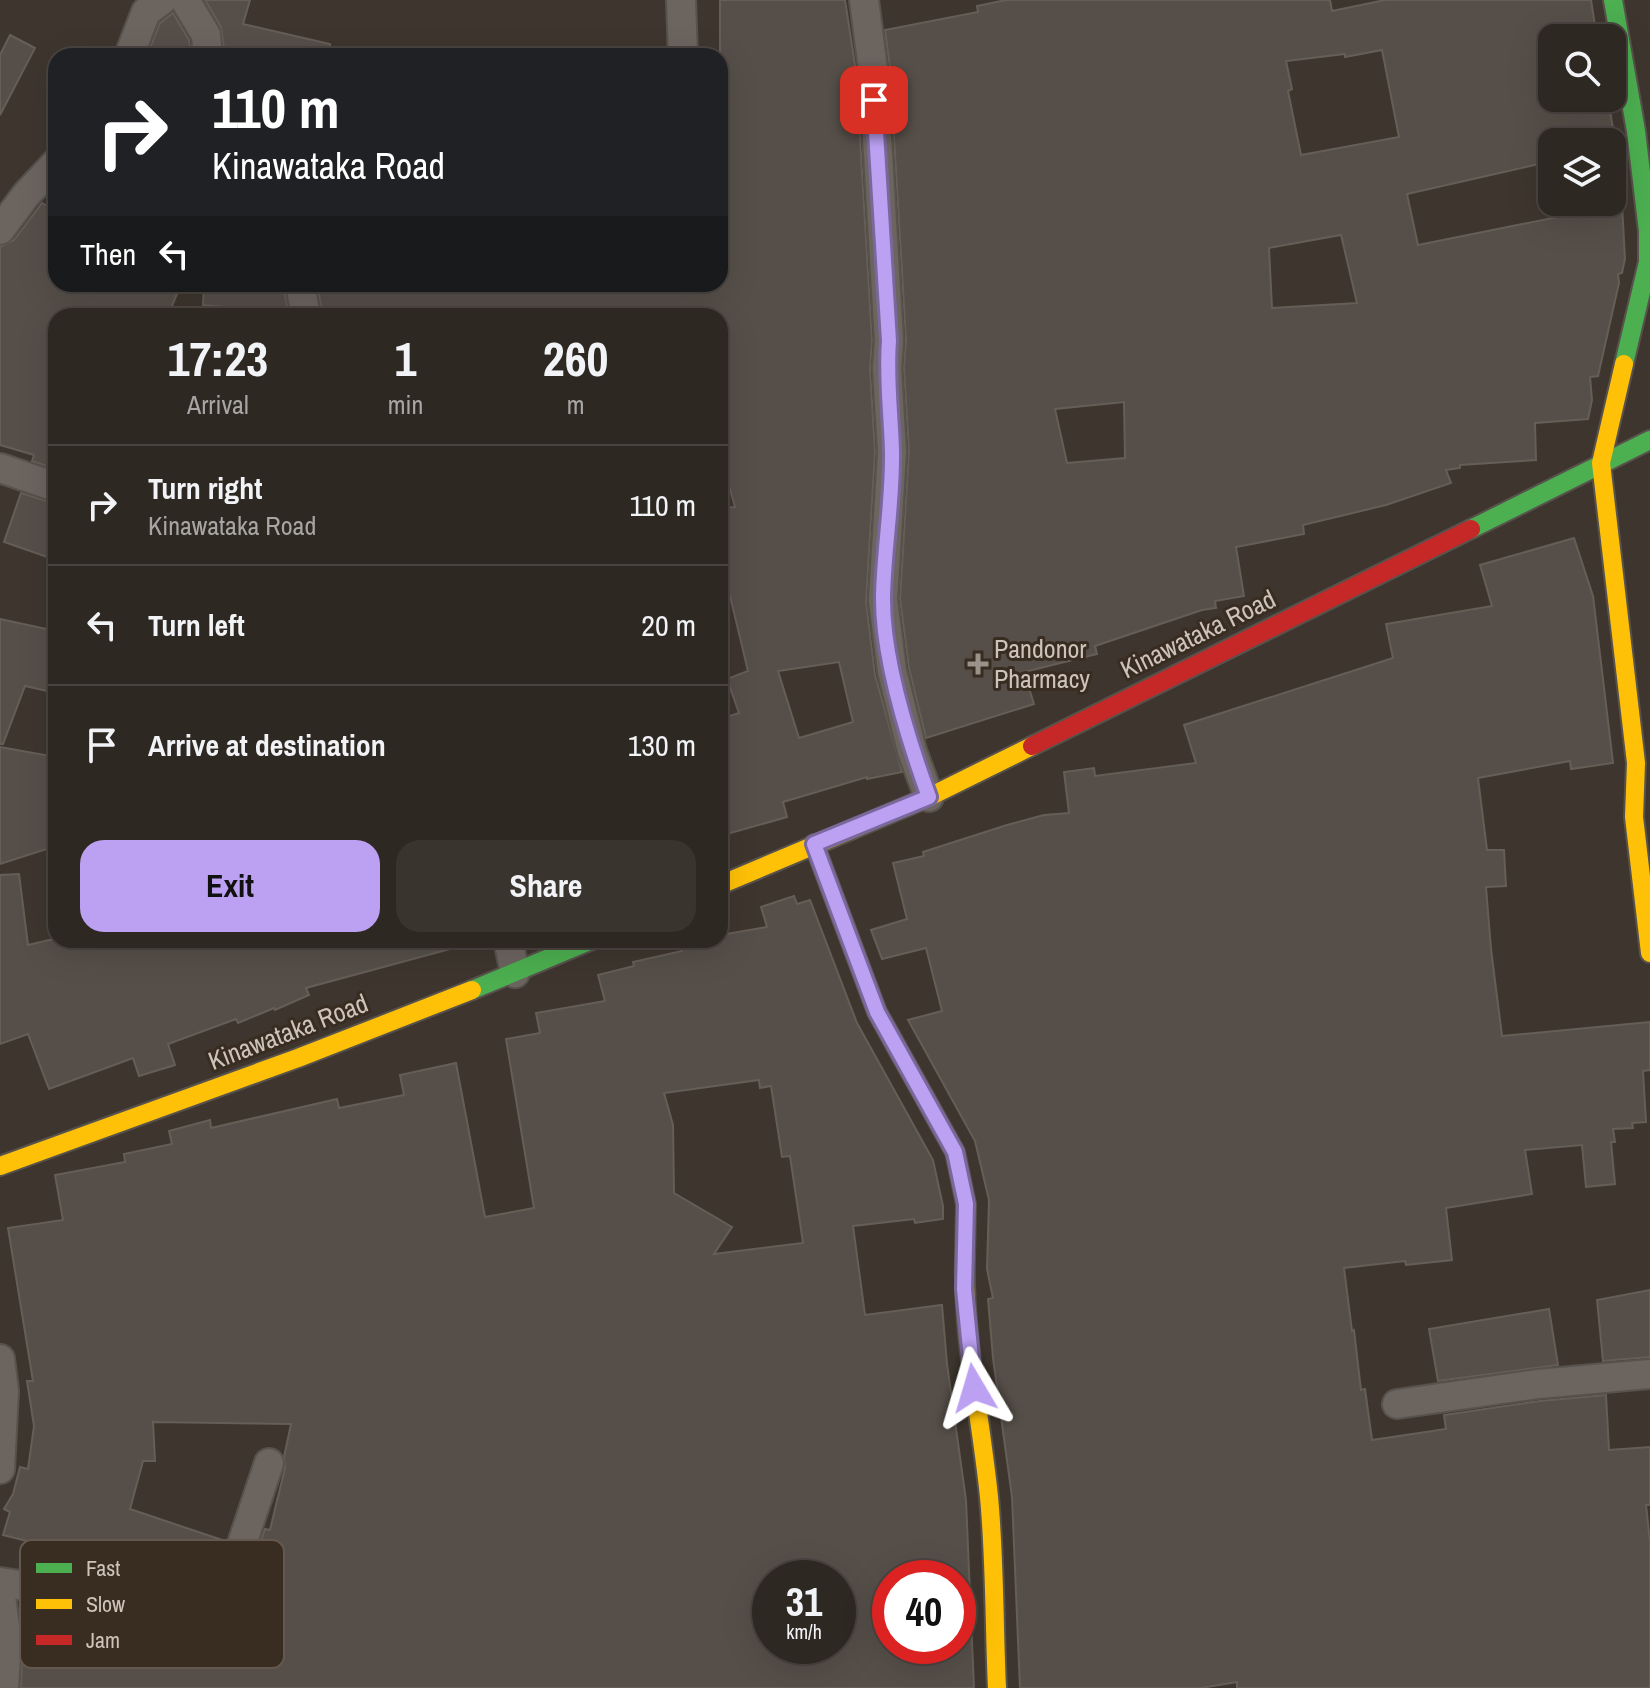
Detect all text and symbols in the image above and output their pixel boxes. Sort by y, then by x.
map controls [1538,24,1626,216]
button: search [1538,24,1626,112]
pin [840,66,908,134]
text: 110 m [212,70,340,145]
icon: arrive [852,78,896,122]
icon: right [80,80,184,184]
button: layers [1538,128,1626,216]
text: Kinawataka Road [212,142,445,190]
icon: left [152,232,196,276]
text: Then [80,234,136,274]
text: 17:23 [168,326,268,391]
text: 1 [395,326,416,391]
text: 260 [543,326,608,391]
text: Arrival [187,387,249,422]
text: min [388,387,423,422]
text: m [567,387,585,422]
text: Turn right [148,468,262,508]
icon: right [80,483,124,527]
text: 110 m [629,485,696,525]
text: Kinawataka Road [148,508,316,543]
street label: Kinawataka Road [1114,581,1281,686]
icon: left [80,603,124,647]
text: Turn left [148,605,245,645]
text: 20 m [641,605,696,645]
place label: Pandonor Pharmacy [994,631,1090,696]
marker: Pandonor Pharmacy [969,655,987,673]
icon: arrive [80,723,124,767]
text: Arrive at destination [148,725,386,765]
text: 130 m [628,725,696,765]
button: Exit [80,840,380,932]
button: Share [396,840,696,932]
street label: Kinawataka Road [203,985,373,1078]
position arrow [932,1346,1016,1430]
legend [20,1540,284,1668]
text: Fast [86,1553,120,1583]
speed limit sign: 40 [872,1560,976,1664]
text: 31 [786,1575,822,1628]
text: Slow [86,1589,125,1619]
text: km/h [786,1618,822,1645]
text: Jam [86,1625,120,1655]

